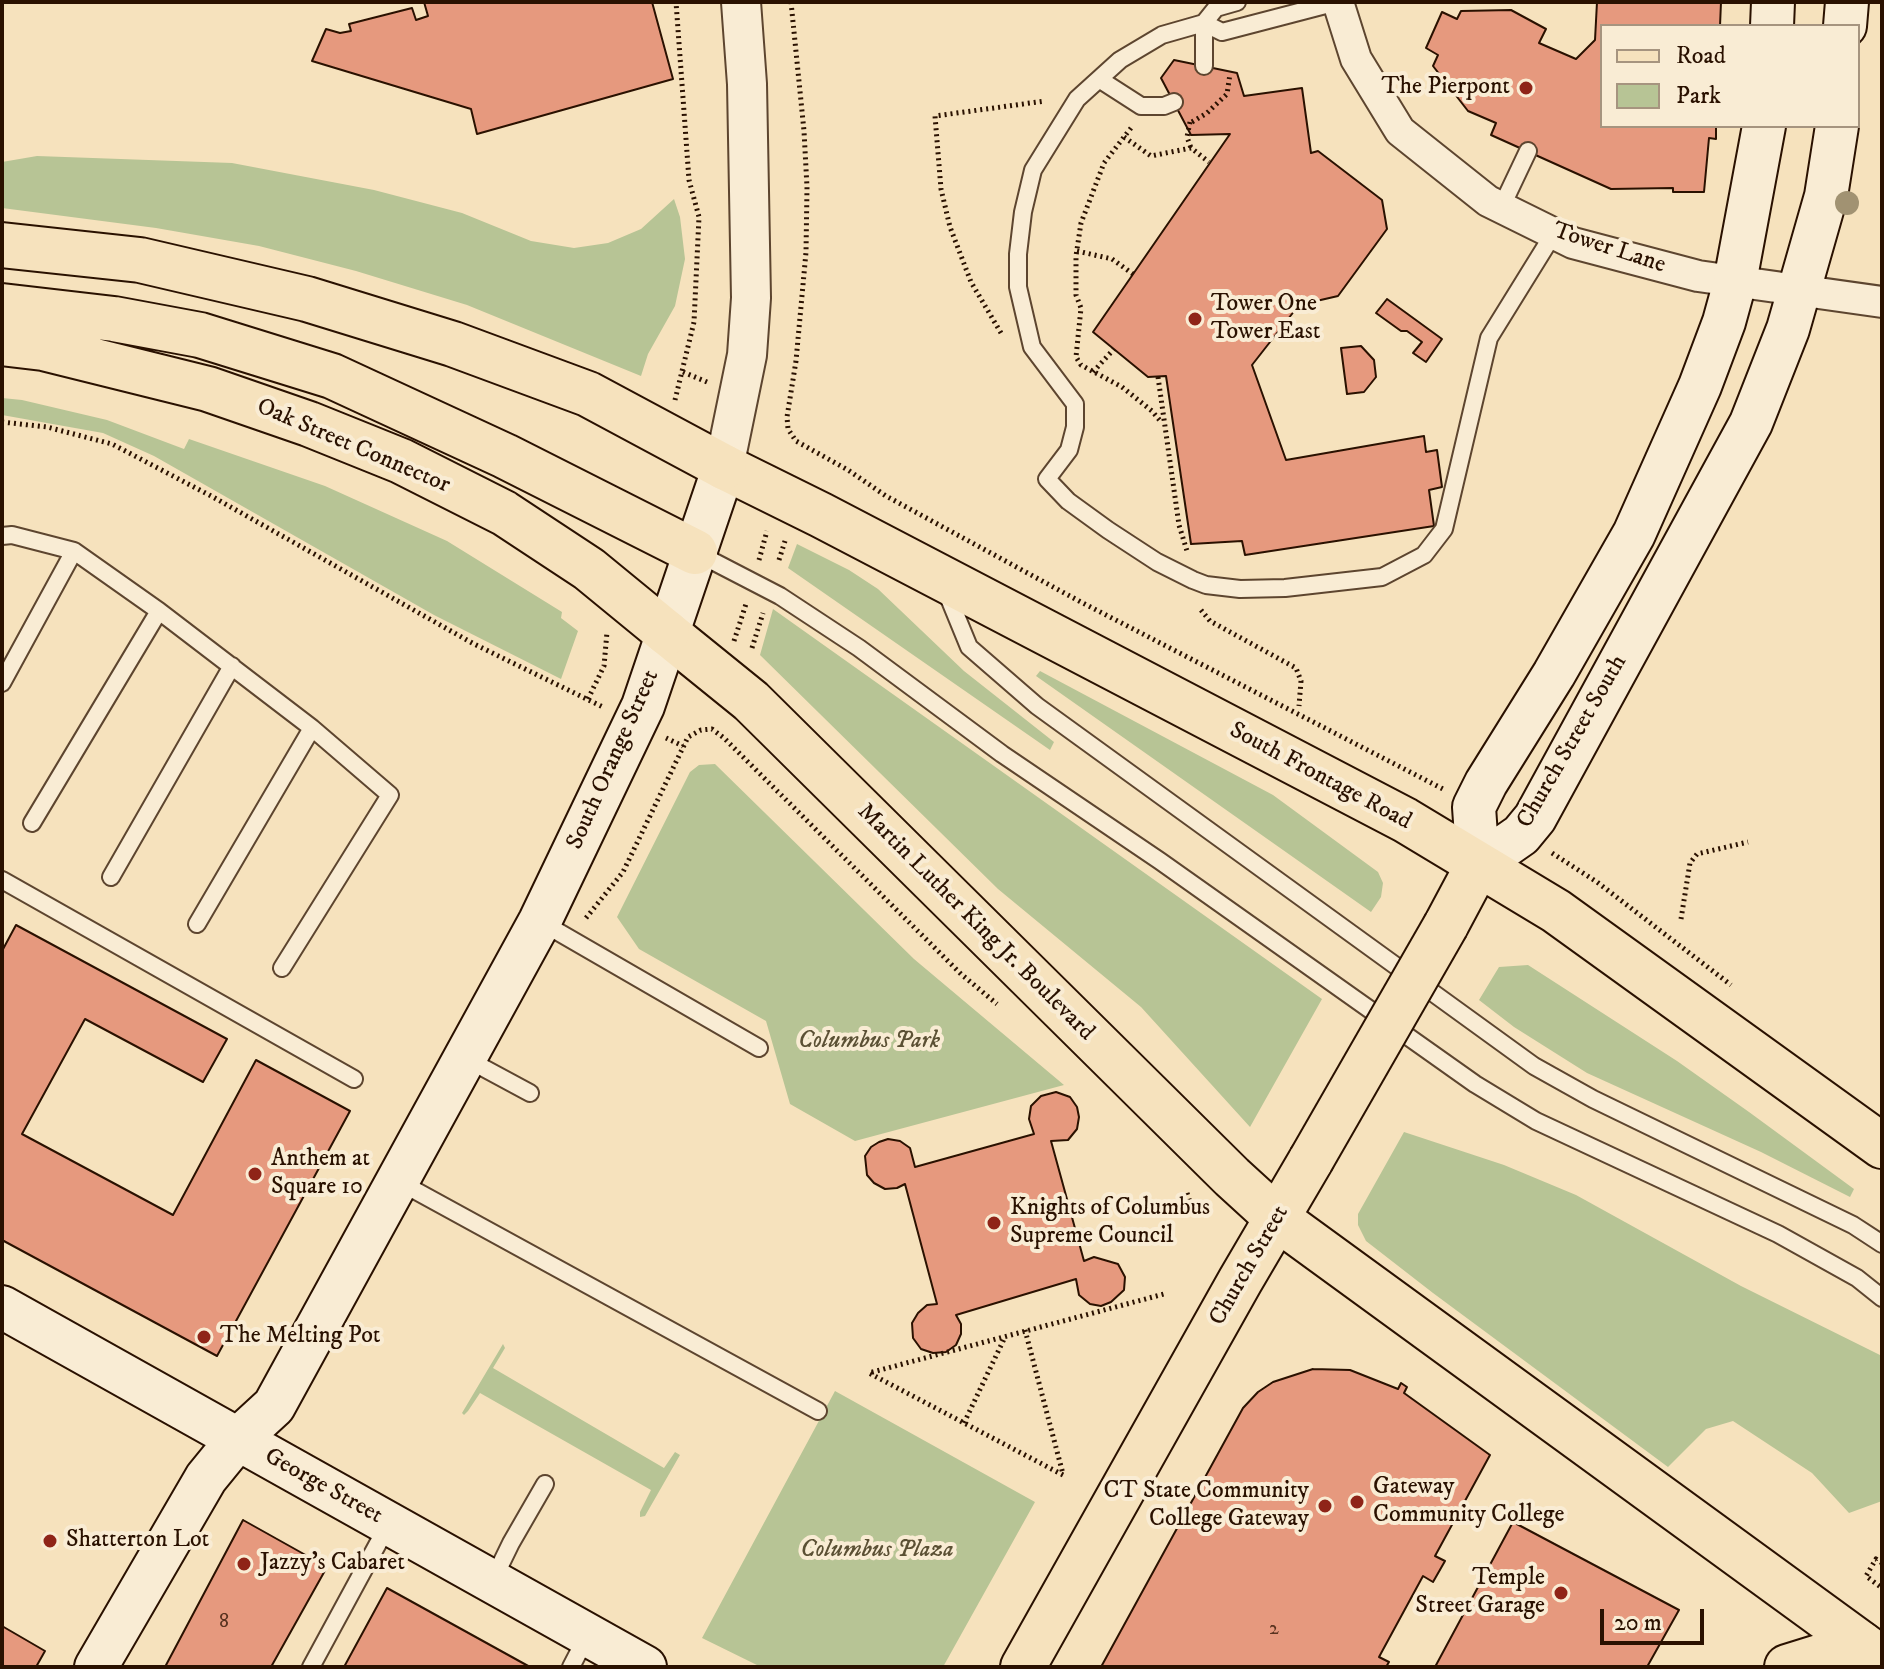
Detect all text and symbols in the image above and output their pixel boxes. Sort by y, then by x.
legend [1600,24,1860,128]
text: Road [1676,41,1726,71]
place label: The Pierpont [1381,74,1510,102]
marker: The Pierpont [1517,79,1535,97]
text: Park [1676,81,1721,111]
street label: Tower Lane [1549,217,1669,281]
place label: Tower One Tower East [1211,291,1320,347]
marker: Tower One Tower East [1186,310,1204,328]
street label: Oak Street Connector [252,393,454,501]
street label: Church Street South [1512,650,1634,834]
street label: South Orange Street [562,666,666,854]
street label: South Frontage Road [1224,717,1416,837]
street label: Martin Luther King Jr. Boulevard [850,798,1100,1048]
park label: Columbus Park [798,1028,940,1056]
place label: Anthem at Square 10 [271,1146,370,1202]
marker: Anthem at Square 10 [246,1165,264,1183]
place label: Knights of Columbus Supreme Council [1010,1195,1210,1251]
street label: Church Street [1204,1201,1296,1331]
marker: Knights of Columbus Supreme Council [985,1214,1003,1232]
place label: The Melting Pot [220,1323,381,1351]
marker: The Melting Pot [195,1328,213,1346]
street label: George Street [259,1443,387,1531]
place label: Gateway Community College [1373,1474,1564,1530]
place label: CT State Community College Gateway [1104,1478,1309,1534]
marker: Gateway Community College [1348,1493,1366,1511]
marker: CT State Community College Gateway [1316,1497,1334,1515]
place label: Shatterton Lot [66,1527,209,1555]
marker: Shatterton Lot [41,1532,59,1550]
park label: Columbus Plaza [800,1537,954,1565]
place label: Jazzy's Cabaret [260,1550,405,1578]
marker: Jazzy's Cabaret [235,1555,253,1573]
place label: Temple Street Garage [1415,1565,1545,1621]
marker: Temple Street Garage [1552,1584,1570,1602]
scale bar [1604,1593,1708,1643]
text: 20 m [1614,1608,1662,1638]
house number: 8 [219,1611,229,1635]
house number: 2 [1269,1618,1279,1642]

